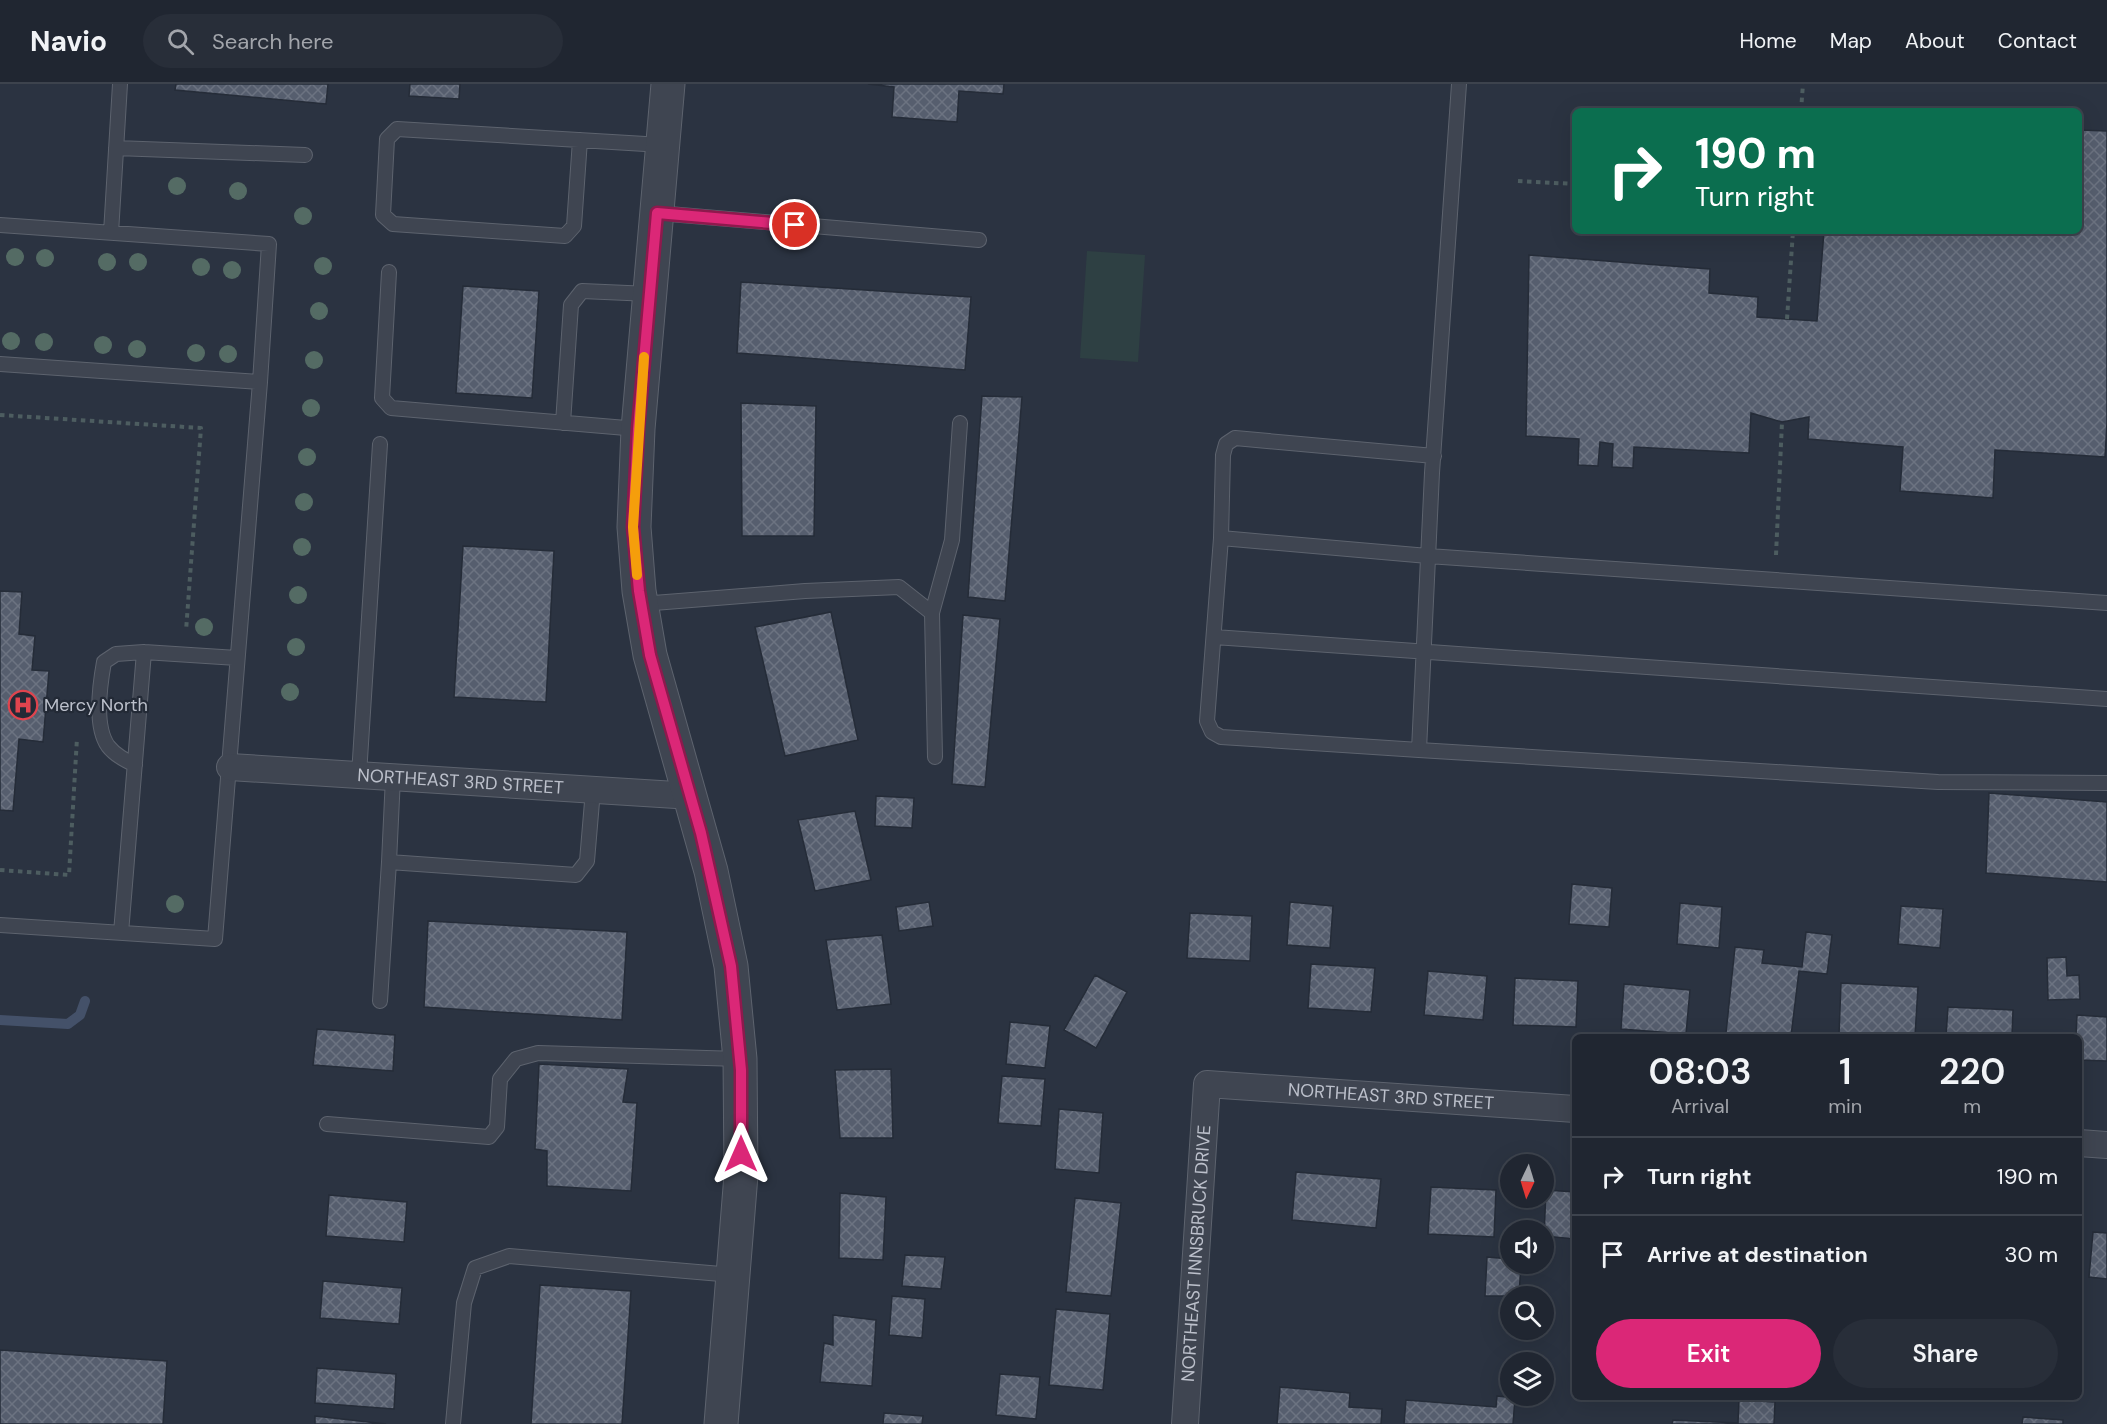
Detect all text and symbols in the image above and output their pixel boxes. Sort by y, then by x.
search box [143,14,563,68]
text: Navio [30,23,107,60]
icon: search [164,25,197,58]
text: Search here [212,27,333,56]
text: Home [1739,27,1797,55]
text: Map [1830,27,1872,55]
text: About [1905,27,1965,55]
text: Contact [1998,27,2077,55]
text: 190 m [1695,126,1816,181]
icon: right [1596,132,1674,210]
text: Turn right [1695,179,1815,214]
pin [769,199,820,250]
icon: arrive [778,208,811,241]
hospital icon: Mercy North [7,689,39,721]
place label: Mercy North [44,693,148,717]
street label: NORTHEAST 3RD STREET [357,763,564,800]
text: 08:03 [1649,1048,1752,1095]
text: 1 [1839,1048,1851,1095]
text: 220 [1939,1048,2005,1095]
street label: NORTHEAST 3RD STREET [1287,1078,1495,1115]
text: Arrival [1671,1093,1729,1119]
text: min [1828,1093,1862,1119]
text: m [1963,1093,1981,1119]
position arrow [709,1122,773,1186]
street label: NORTHEAST INNSBRUCK DRIVE [1176,1124,1216,1383]
north arrow [1500,1154,1554,1208]
map controls [1500,1154,1554,1406]
icon: right [1596,1160,1629,1193]
text: Turn right [1647,1162,1752,1191]
text: 190 m [1997,1162,2058,1191]
button: sound [1500,1220,1554,1274]
icon: arrive [1596,1238,1629,1271]
text: Arrive at destination [1647,1240,1868,1269]
text: 30 m [2004,1240,2058,1269]
button: search [1500,1286,1554,1340]
button: Exit [1596,1319,1821,1388]
button: Share [1833,1319,2058,1388]
button: layers [1500,1352,1554,1406]

